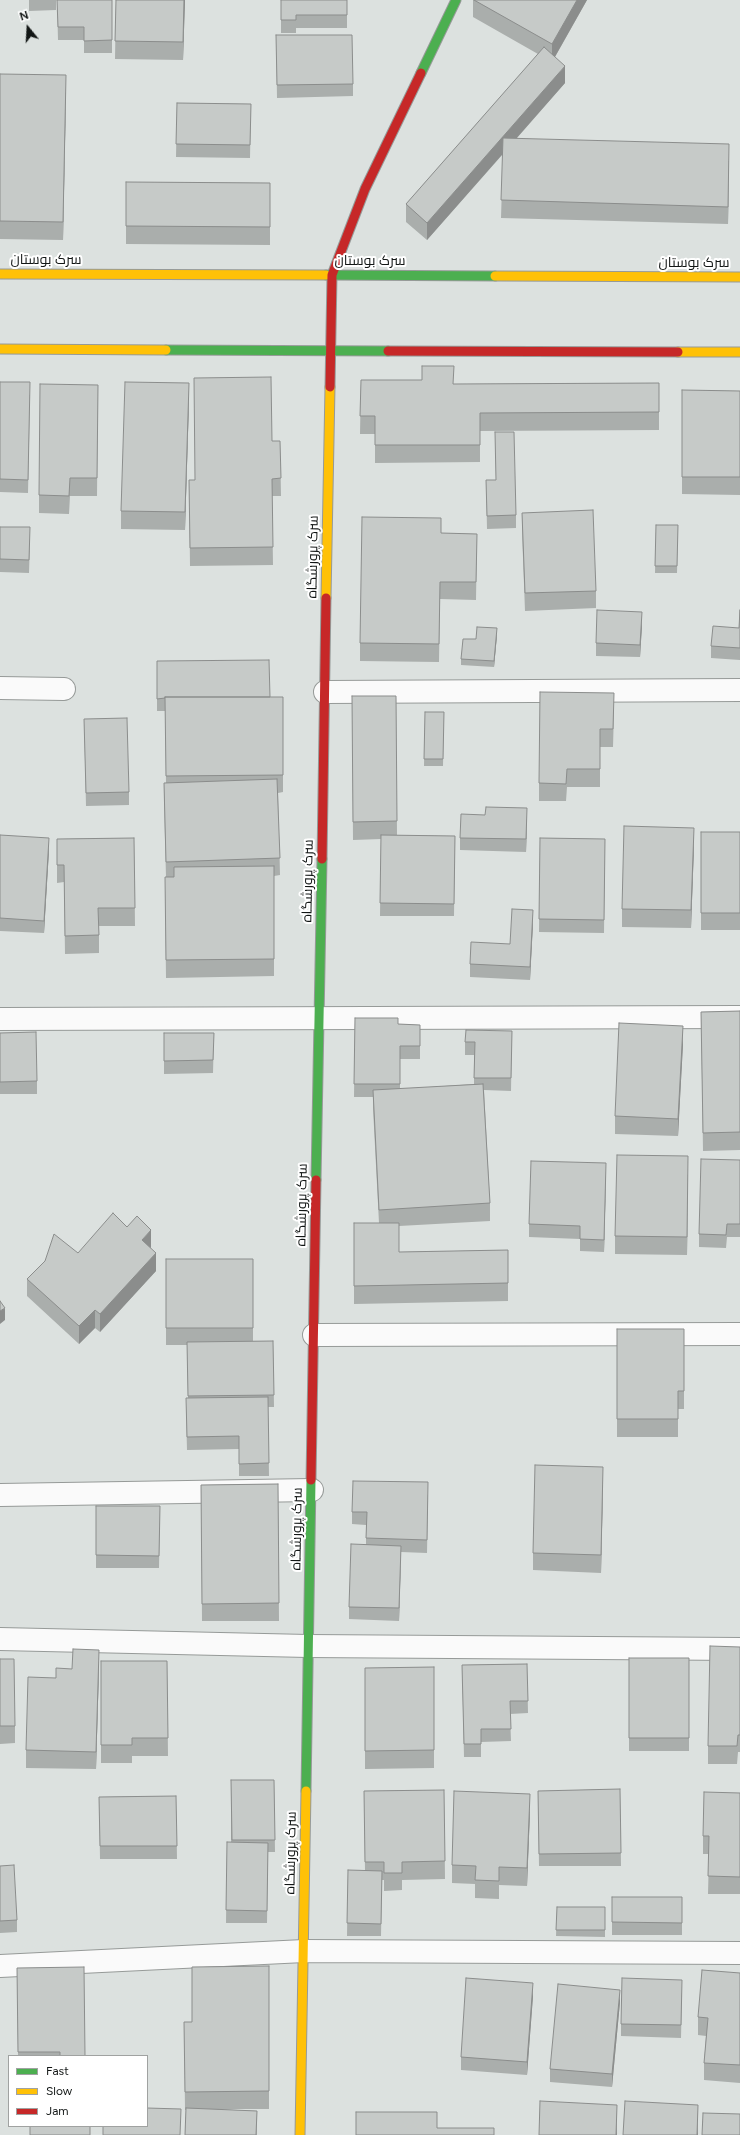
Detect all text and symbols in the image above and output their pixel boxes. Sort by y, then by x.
north arrow [8,8,48,48]
text: N [18,9,30,24]
street label: سرک بوستان [11,252,81,268]
street label: سرک بوستان [335,253,405,269]
street label: سرک بوستان [659,255,729,271]
street label: سرک پرورشگاه [304,515,322,599]
street label: سرک پرورشگاه [299,839,317,923]
street label: سرک پرورشگاه [293,1163,311,1247]
street label: سرک پرورشگاه [288,1487,306,1571]
street label: سرک پرورشگاه [282,1811,300,1895]
legend [8,2055,148,2127]
text: Fast [46,2064,69,2078]
text: Slow [46,2084,72,2098]
text: Jam [46,2104,69,2118]

